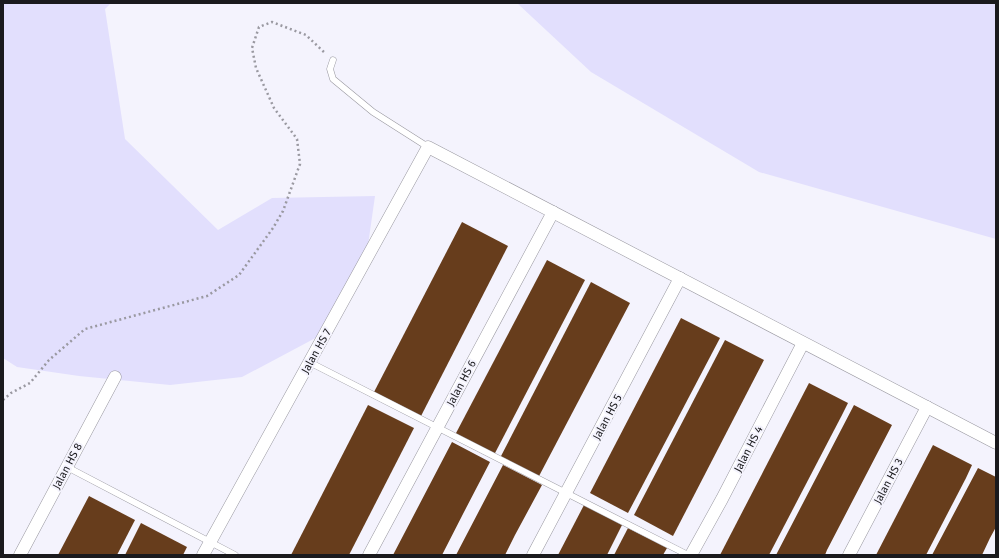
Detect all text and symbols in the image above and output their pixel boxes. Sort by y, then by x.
street label: Jalan HS 7 [299,327,334,376]
street label: Jalan HS 6 [444,358,479,408]
street label: Jalan HS 5 [590,392,625,442]
street label: Jalan HS 4 [731,424,766,474]
street label: Jalan HS 8 [50,441,85,491]
street label: Jalan HS 3 [871,456,906,506]

